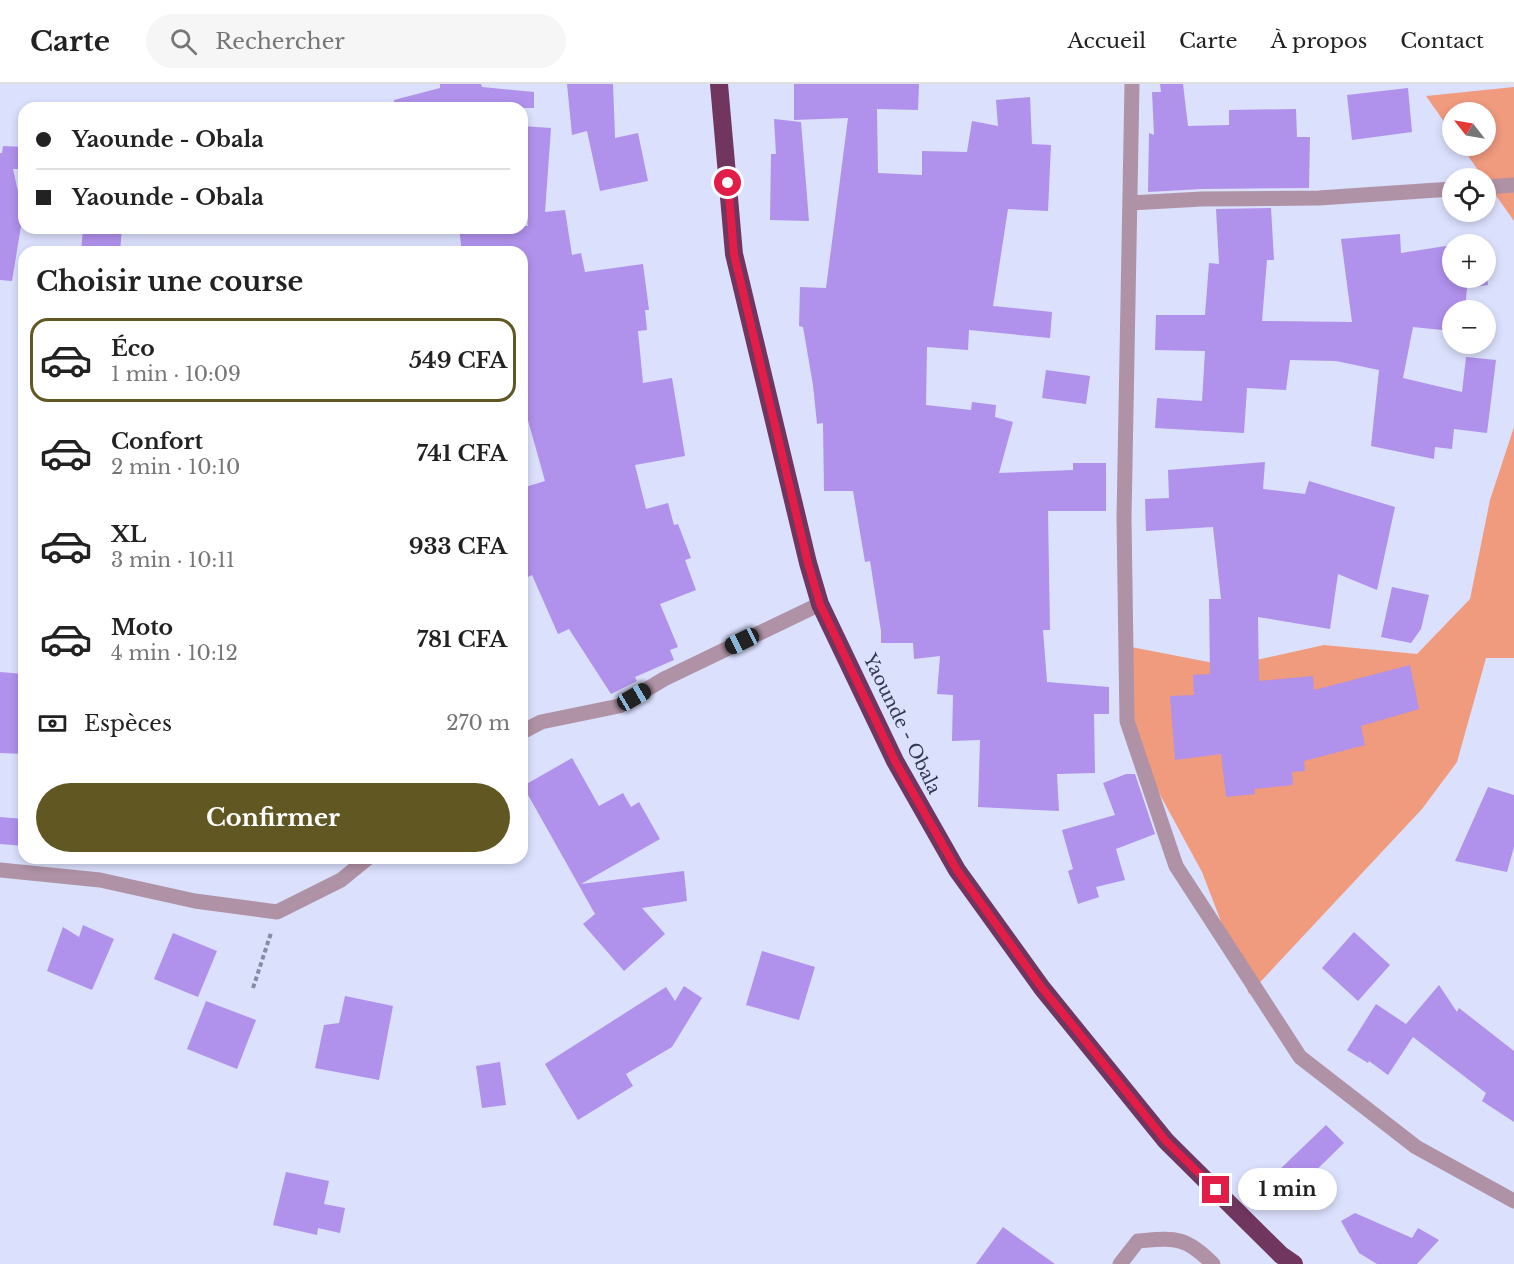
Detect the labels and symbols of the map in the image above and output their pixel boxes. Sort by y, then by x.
north arrow [1442,102,1496,156]
route start [714,169,741,196]
car [722,625,762,657]
street label: Yaounde - Obala [858,649,946,798]
car [614,680,654,714]
callout: 1 min [1237,1169,1336,1211]
route end [1202,1176,1229,1203]

